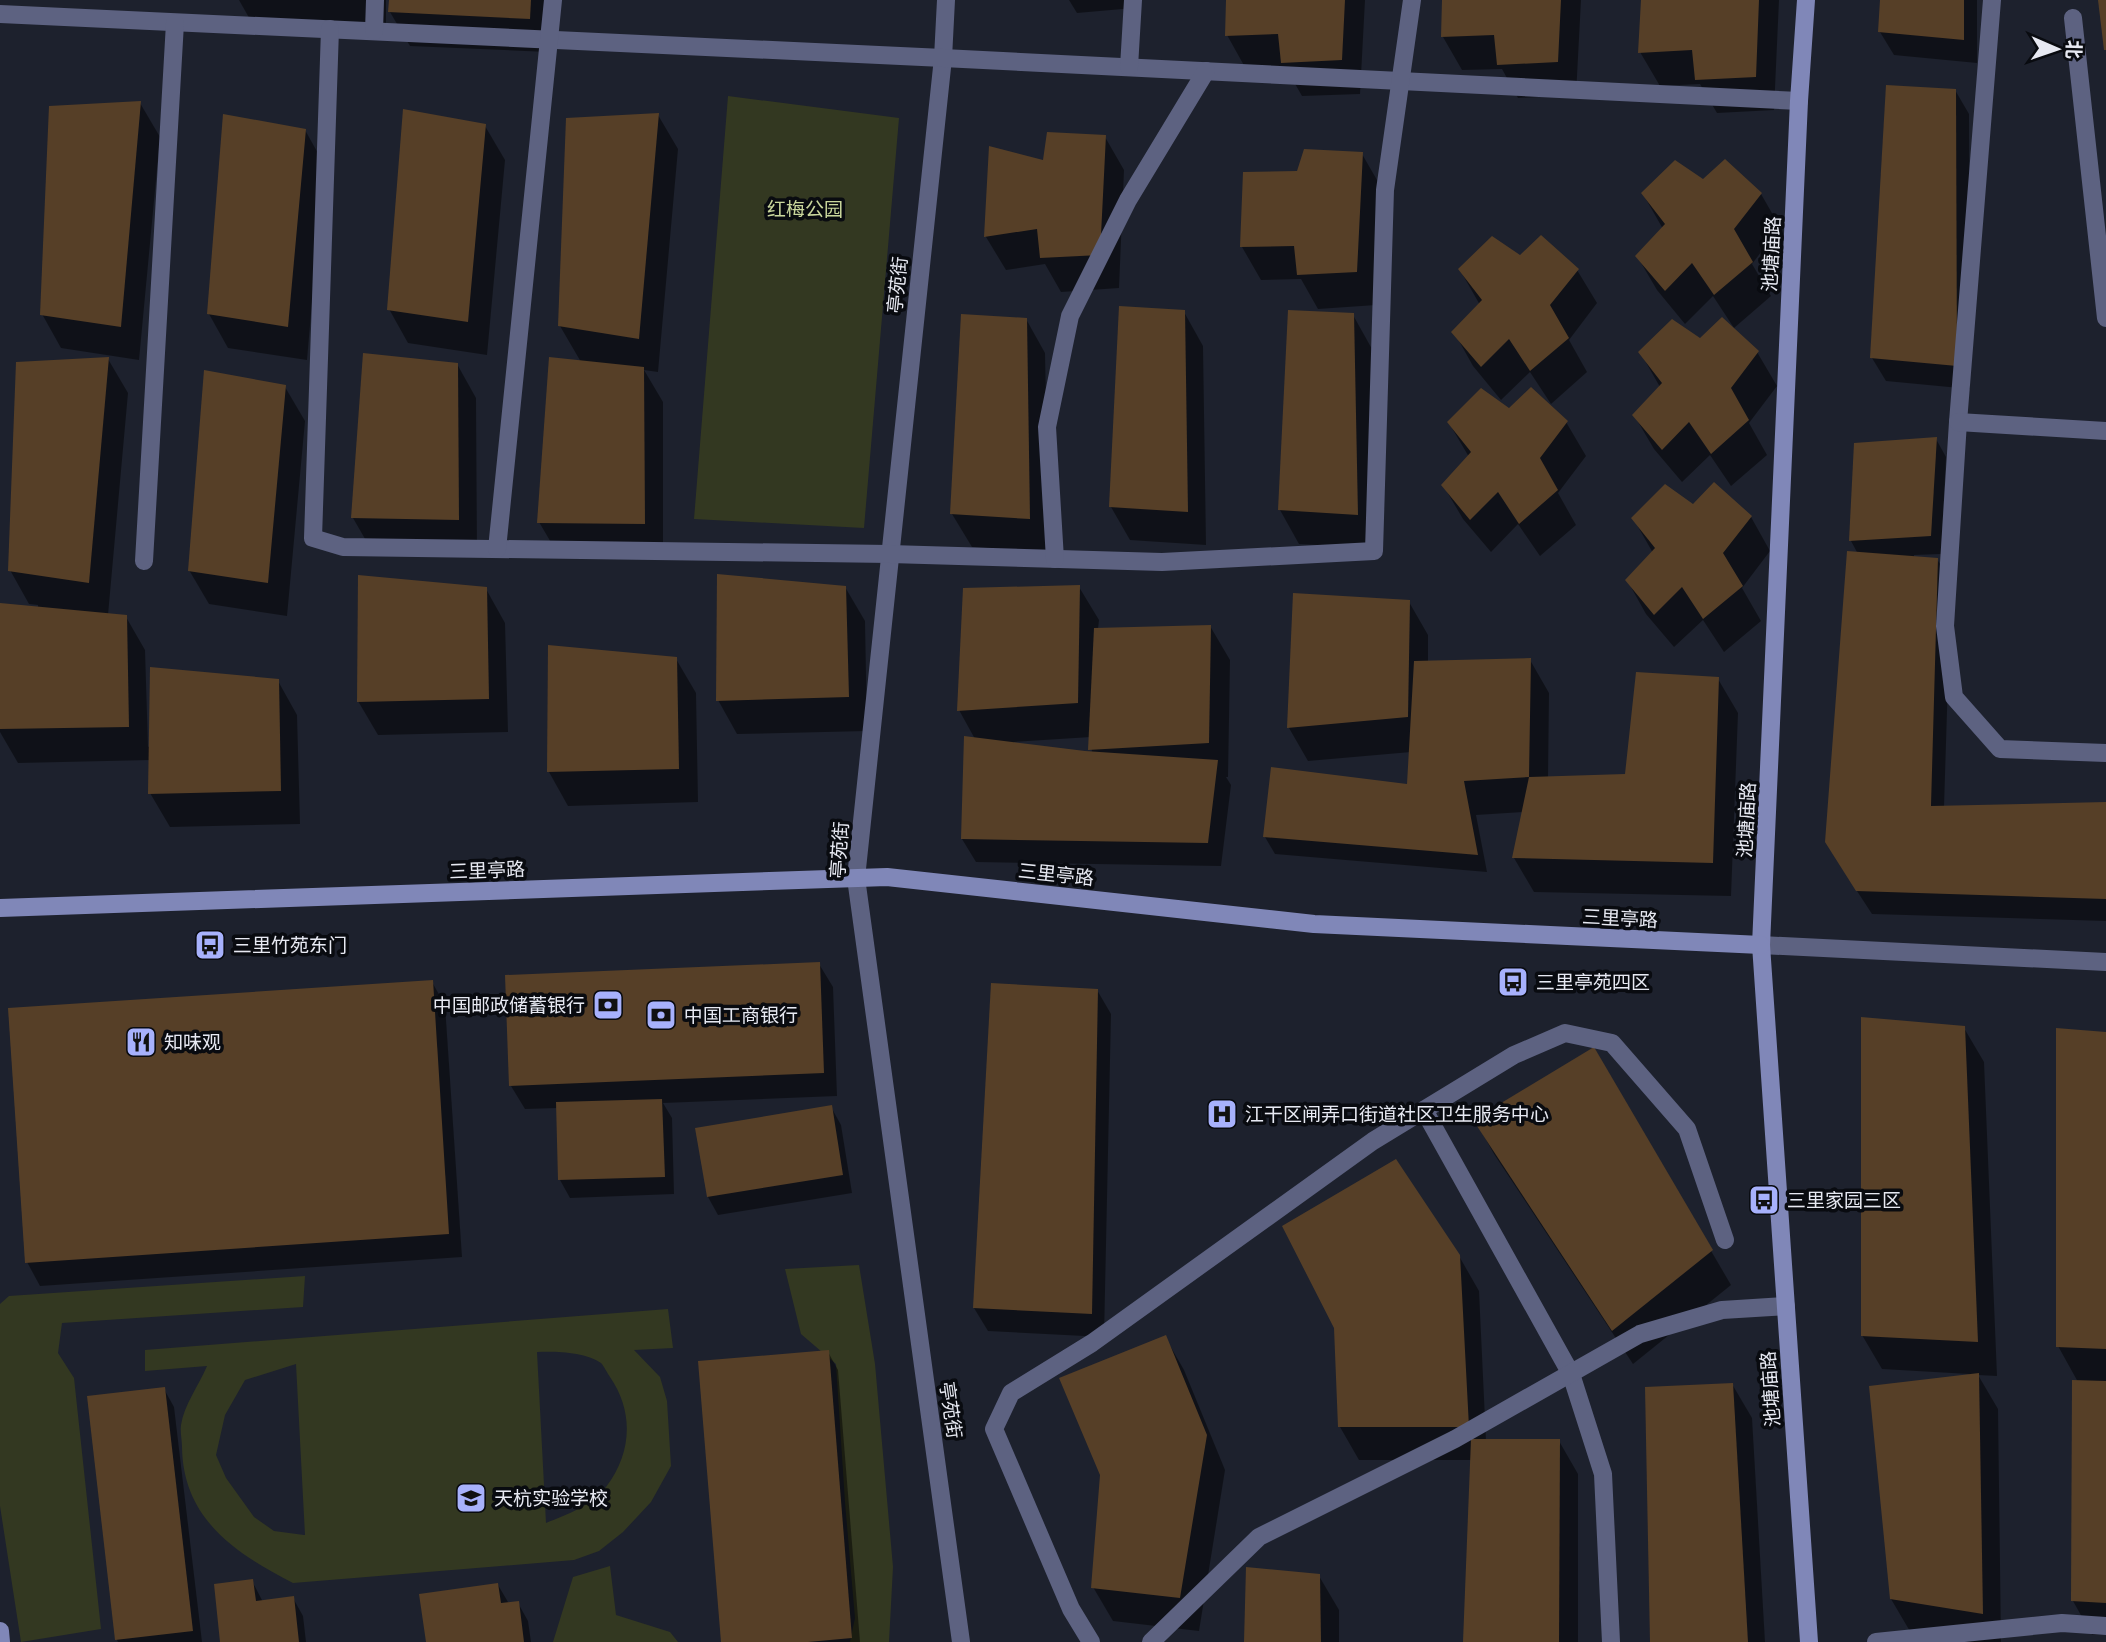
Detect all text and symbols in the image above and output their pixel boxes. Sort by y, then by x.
north arrow [2022,14,2092,84]
text: 北 [2063,40,2085,59]
park label: 红梅公园 [767,198,843,220]
street label: 池塘庙路 [1758,215,1784,293]
street label: 亭苑街 [883,255,911,315]
street label: 池塘庙路 [1733,781,1759,859]
street label: 亭苑街 [826,821,852,879]
street label: 三里亭路 [449,858,525,882]
street label: 三里亭路 [1017,859,1095,889]
street label: 三里亭路 [1581,905,1659,931]
bus stop icon: 三里竹苑东门 [193,928,227,962]
place label: 三里竹苑东门 [233,934,347,956]
bus stop icon: 三里亭苑四区 [1496,965,1530,999]
place label: 三里亭苑四区 [1536,971,1650,993]
bank icon: 中国邮政储蓄银行 [591,988,625,1022]
place label: 中国邮政储蓄银行 [433,994,585,1016]
bank icon: 中国工商银行 [644,998,678,1032]
place label: 中国工商银行 [684,1004,798,1026]
restaurant icon: 知味观 [124,1025,158,1059]
place label: 知味观 [164,1031,221,1053]
hospital icon: 江干区闸弄口街道社区卫生服务中心 [1205,1097,1239,1131]
place label: 江干区闸弄口街道社区卫生服务中心 [1245,1103,1549,1125]
bus stop icon: 三里家园三区 [1747,1183,1781,1217]
place label: 三里家园三区 [1787,1189,1901,1211]
street label: 池塘庙路 [1756,1350,1784,1428]
street label: 亭苑街 [936,1380,966,1440]
school or university icon: 天杭实验学校 [454,1481,488,1515]
place label: 天杭实验学校 [494,1487,608,1509]

